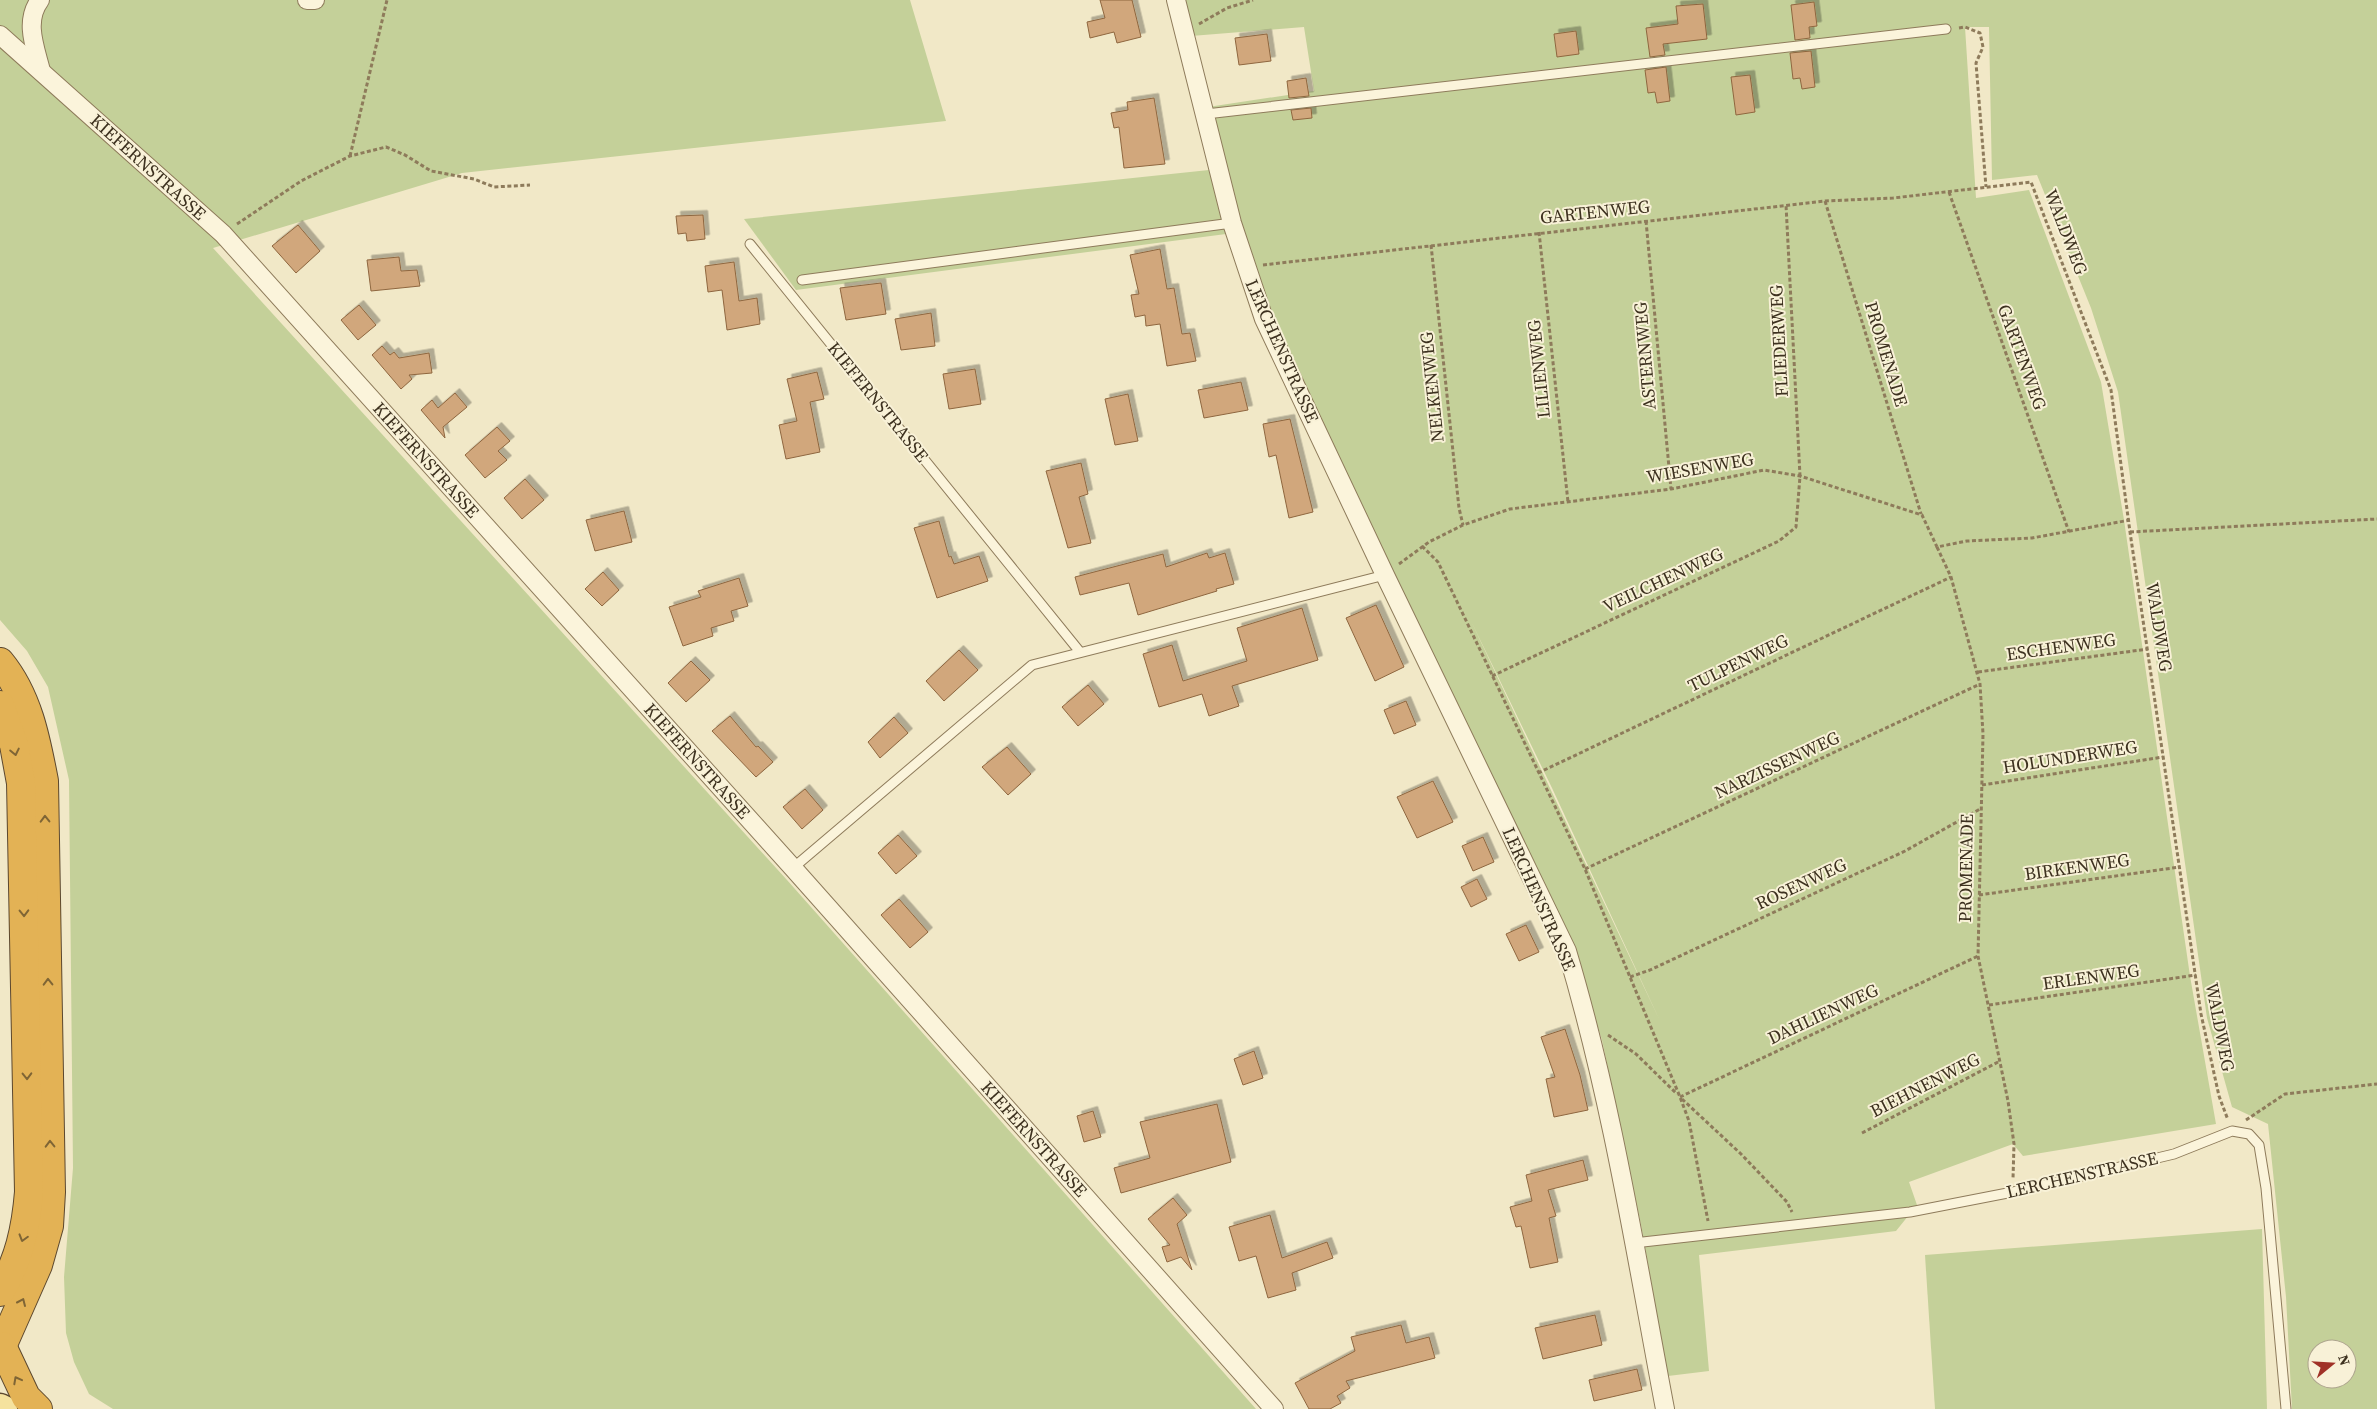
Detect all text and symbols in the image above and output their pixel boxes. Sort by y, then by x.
street label: KIEFERNSTRASSE [85,108,212,226]
street label: WALDWEG [2039,185,2094,278]
street label: GARTENWEG [1539,193,1651,230]
street label: LERCHENSTRASSE [1240,275,1325,427]
street label: FLIEDERWEG [1763,284,1794,398]
street label: PROMENADE [1859,298,1914,410]
street label: ASTERNWEG [1627,301,1662,411]
street label: GARTENWEG [1992,301,2053,413]
street label: LILIENWEG [1521,319,1556,419]
street label: NELKENWEG [1413,331,1450,443]
street label: KIEFERNSTRASSE [822,336,935,467]
street label: KIEFERNSTRASSE [368,396,485,523]
street label: WIESENWEG [1644,446,1755,489]
street label: VEILCHENWEG [1599,541,1727,618]
street label: WALDWEG [2140,581,2179,673]
street label: ESCHENWEG [2005,626,2117,667]
street label: TULPENWEG [1683,627,1792,698]
street label: KIEFERNSTRASSE [639,697,756,824]
street label: NARZISSENWEG [1710,725,1843,804]
street label: HOLUNDERWEG [2001,734,2139,780]
one-way arrow [9,747,20,756]
street label: PROMENADE [1952,813,1979,922]
one-way arrow [40,815,50,823]
street label: LERCHENSTRASSE [1497,823,1582,975]
street label: BIRKENWEG [2023,847,2131,886]
street label: ROSENWEG [1751,852,1850,916]
one-way arrow [19,910,29,918]
street label: ERLENWEG [2041,957,2141,996]
street label: DAHLIENWEG [1763,977,1882,1050]
one-way arrow [42,978,53,986]
street label: WALDWEG [2200,980,2241,1073]
street label: BIEHNENWEG [1866,1046,1984,1123]
one-way arrow [22,1072,32,1080]
street label: KIEFERNSTRASSE [976,1075,1093,1202]
one-way arrow [45,1140,56,1148]
street label: LERCHENSTRASSE [2004,1145,2160,1204]
one-way arrow [18,1233,28,1241]
one-way arrow [16,1298,27,1307]
north arrow [2307,1339,2357,1389]
text: N [2333,1352,2355,1368]
one-way arrow [13,1376,23,1385]

